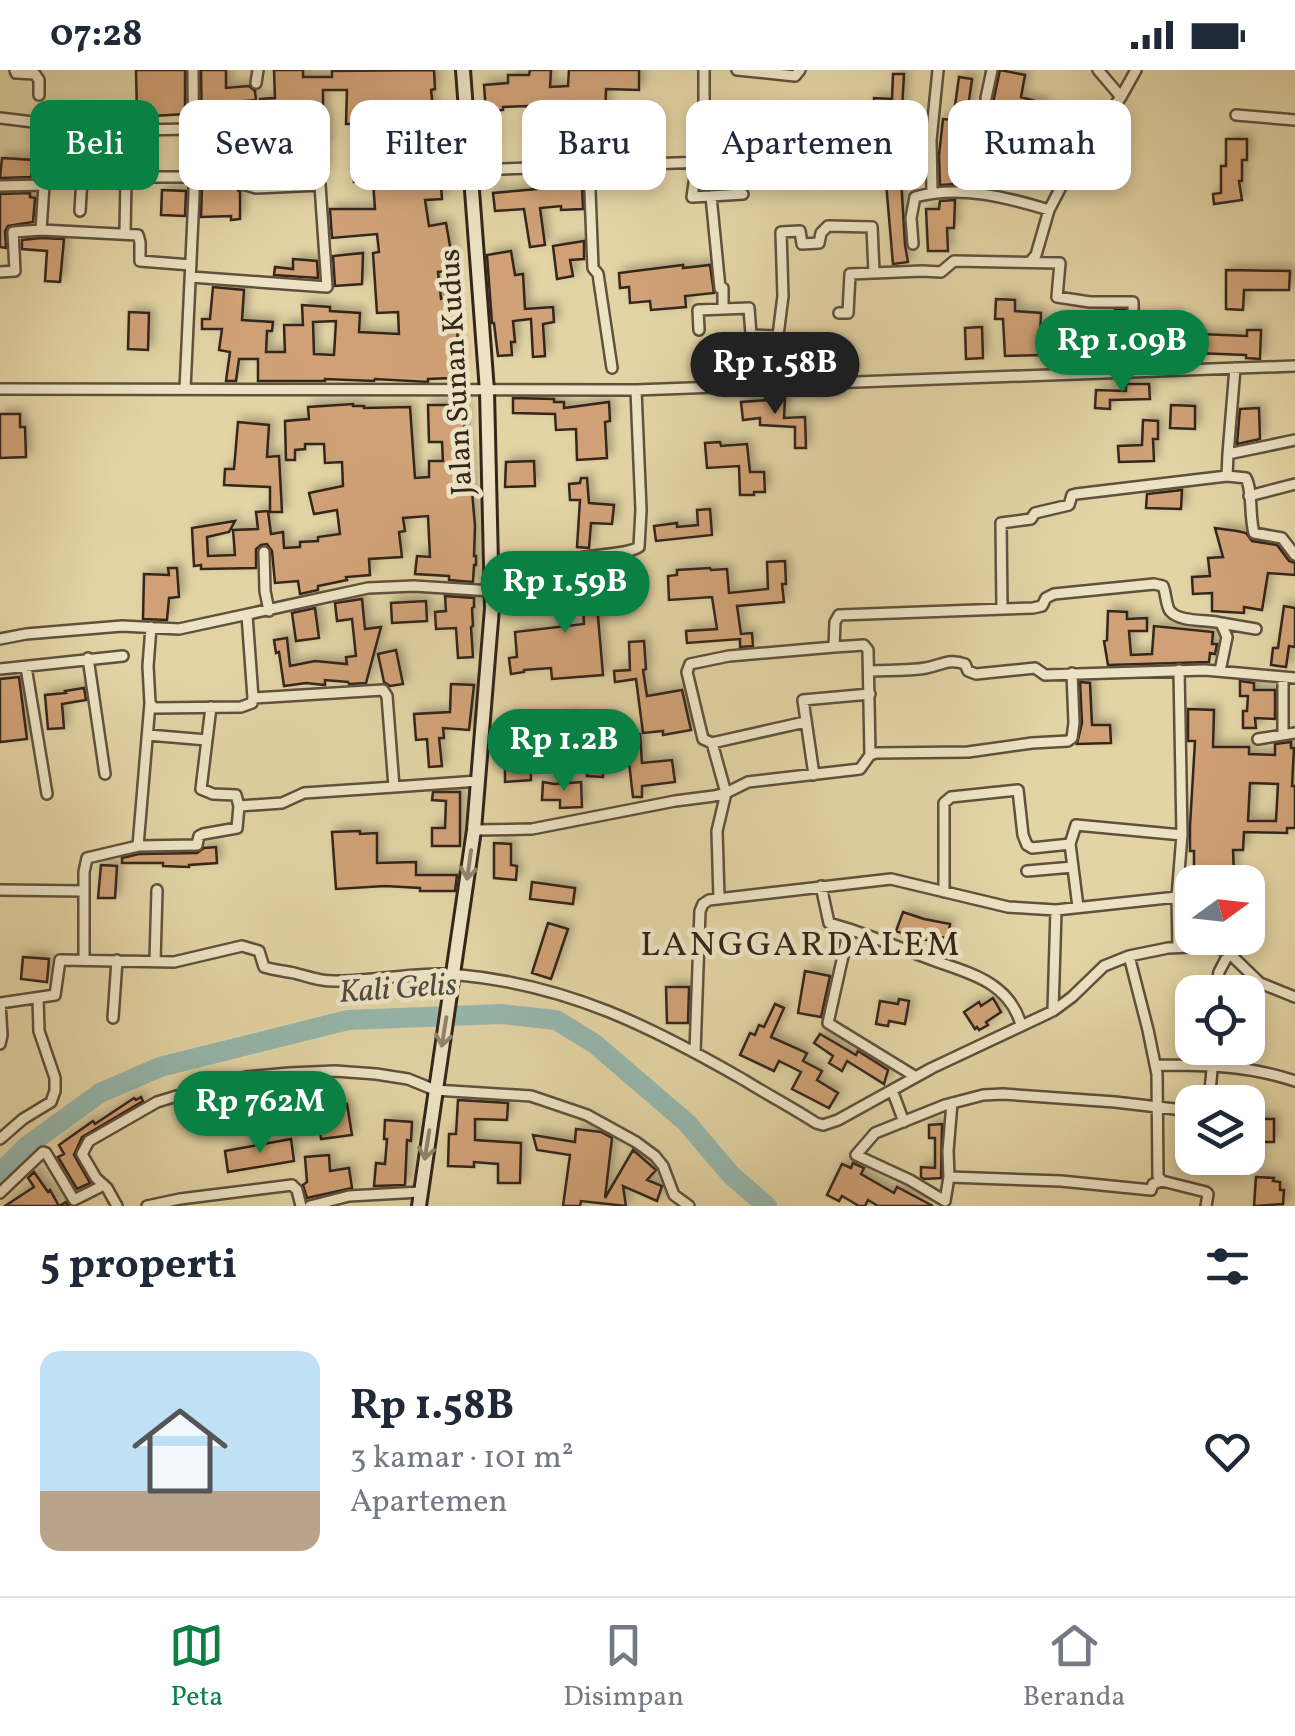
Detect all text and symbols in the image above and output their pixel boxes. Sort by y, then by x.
text: 07:28 [50,9,143,62]
chip: Beli [30,100,159,190]
chip: Sewa [179,100,330,190]
chip: Filter [350,100,502,190]
chip: Baru [522,100,666,190]
chip: Apartemen [686,100,928,190]
chip: Rumah [948,100,1131,190]
street label: Jalan Sunan Kudus [430,248,484,496]
pin: Rp 1.09B [1019,310,1225,395]
text: Rp 1.09B [1057,320,1187,364]
pin: Rp 1.58B [672,332,878,417]
text: Rp 1.58B [713,342,837,386]
pin: Rp 1.59B [462,551,668,636]
text: Rp 1.59B [503,561,627,605]
pin: Rp 1.2B [472,709,656,794]
text: Rp 1.2B [509,719,619,763]
one-way arrow [459,849,477,881]
north arrow [1175,865,1265,955]
map controls [1175,865,1265,1175]
district label: LANGGARDALEM [640,922,962,970]
water label: Kali Gelis [338,964,459,1016]
button: locate [1175,975,1265,1065]
one-way arrow [435,1016,453,1048]
pin: Rp 762M [168,1071,352,1156]
text: Rp 762M [195,1081,325,1125]
button: layers [1175,1085,1265,1175]
one-way arrow [417,1129,436,1161]
text: 5 properti [40,1237,237,1296]
icon: filters [1200,1239,1255,1294]
text: Rp 1.58B [350,1378,514,1437]
icon: home [120,1391,240,1511]
icon: heart [1200,1424,1255,1479]
text: 3 kamar · 101 m² [350,1437,574,1481]
text: Apartemen [350,1481,508,1525]
tab: Peta [169,1618,224,1717]
tab: Disimpan [563,1618,684,1717]
tab: Beranda [1023,1618,1126,1717]

